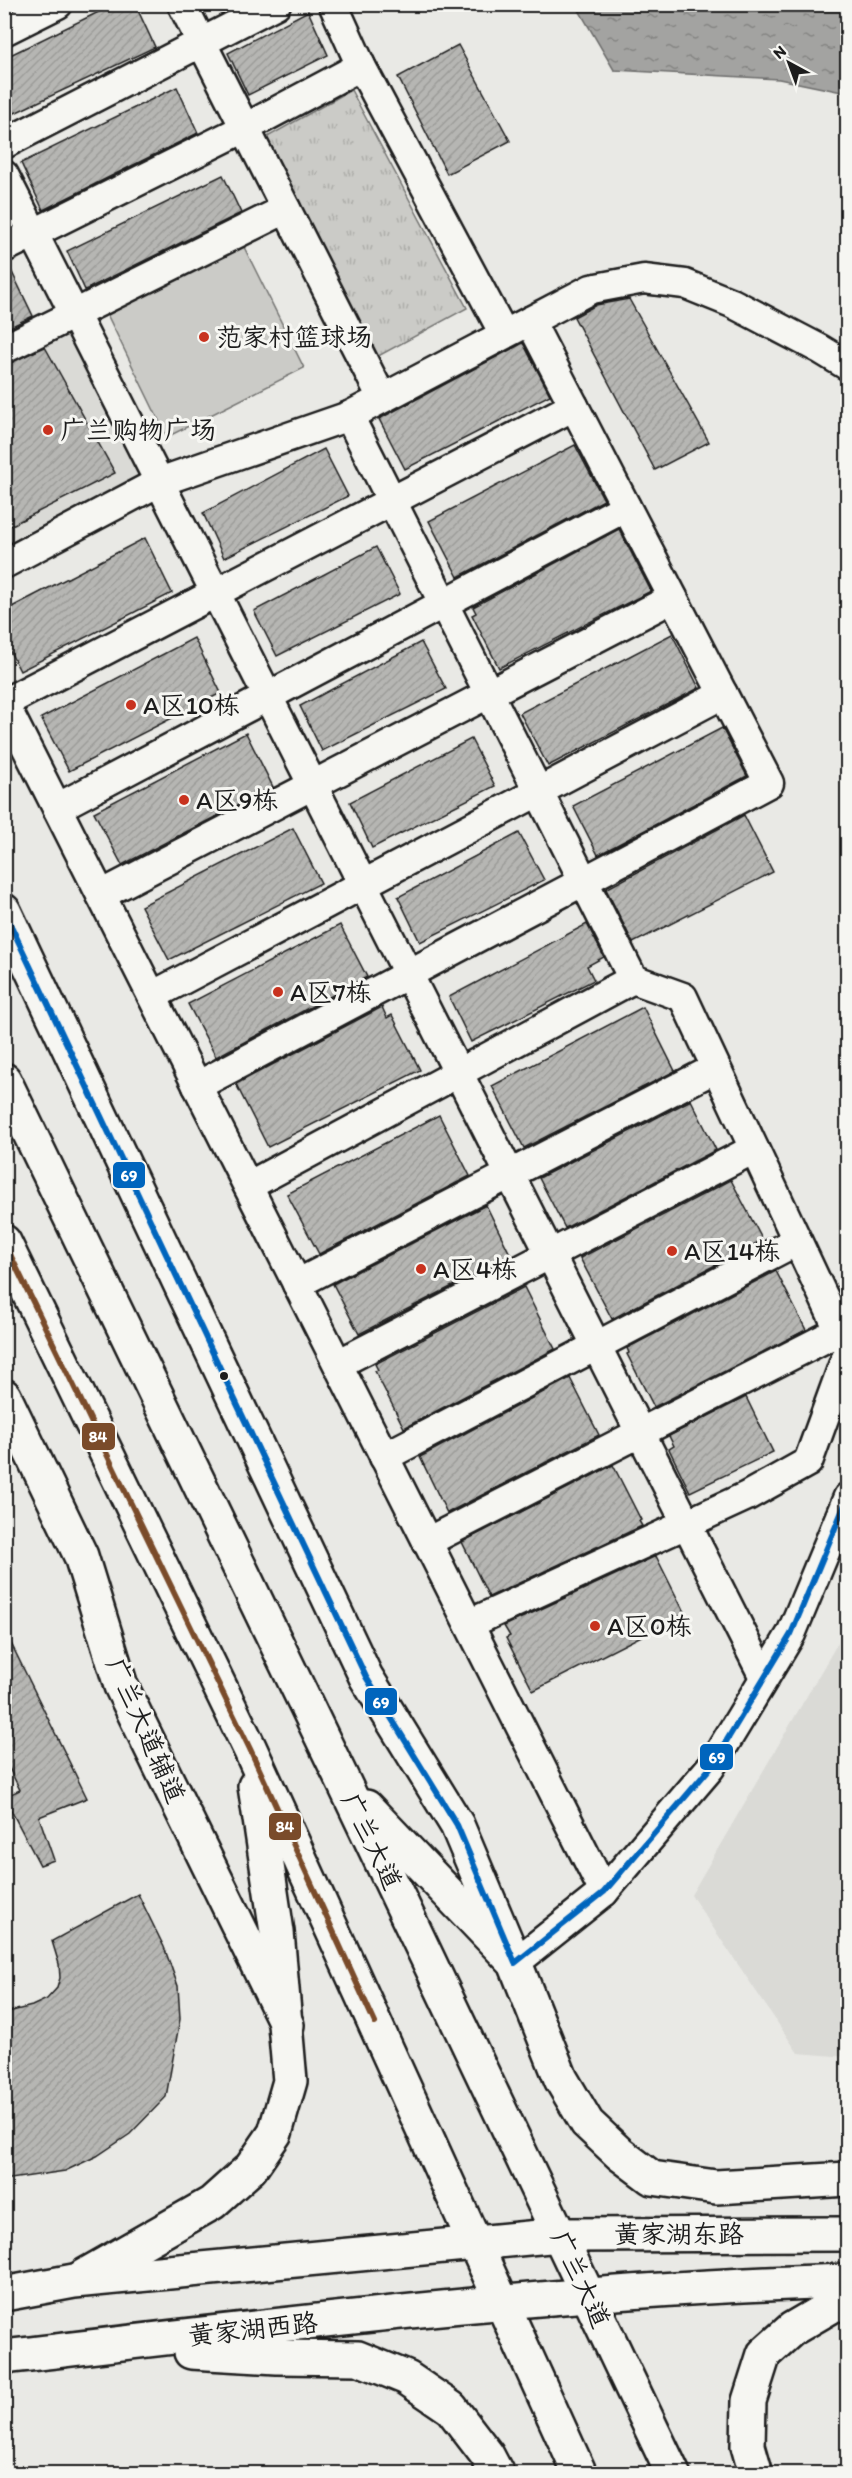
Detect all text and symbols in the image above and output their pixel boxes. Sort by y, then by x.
north arrow [759,33,819,93]
text: N [769,41,790,63]
place label: 范家村篮球场 [216,321,372,353]
marker: 范家村篮球场 [197,330,211,344]
place label: 广兰购物广场 [60,414,216,446]
marker: 广兰购物广场 [41,423,55,437]
place label: A区10栋 [143,689,240,721]
marker: A区10栋 [124,698,138,712]
place label: A区9栋 [196,784,278,816]
marker: A区9栋 [177,793,191,807]
place label: A区7栋 [290,976,372,1008]
marker: A区7栋 [271,985,285,999]
line badge: 69 [112,1161,146,1189]
text: 69 [121,1166,137,1185]
place label: A区14栋 [684,1235,780,1267]
marker: A区14栋 [665,1244,679,1258]
place label: A区4栋 [433,1253,517,1285]
marker: A区4栋 [414,1262,428,1276]
unlabelled marker [218,1370,230,1382]
line badge: 84 [81,1422,116,1451]
text: 84 [89,1427,108,1446]
place label: A区0栋 [607,1610,692,1642]
marker: A区0栋 [588,1619,602,1633]
street label: 广兰大道辅道 [100,1652,192,1808]
line badge: 69 [364,1687,398,1716]
text: 69 [373,1693,389,1712]
line badge: 69 [699,1743,734,1771]
text: 69 [709,1748,725,1767]
street label: 广兰大道 [335,1787,409,1895]
line badge: 84 [268,1812,302,1841]
text: 84 [276,1817,295,1836]
street label: 黄家湖东路 [614,2218,744,2250]
street label: 广兰大道 [545,2225,617,2333]
street label: 黄家湖西路 [187,2306,319,2352]

